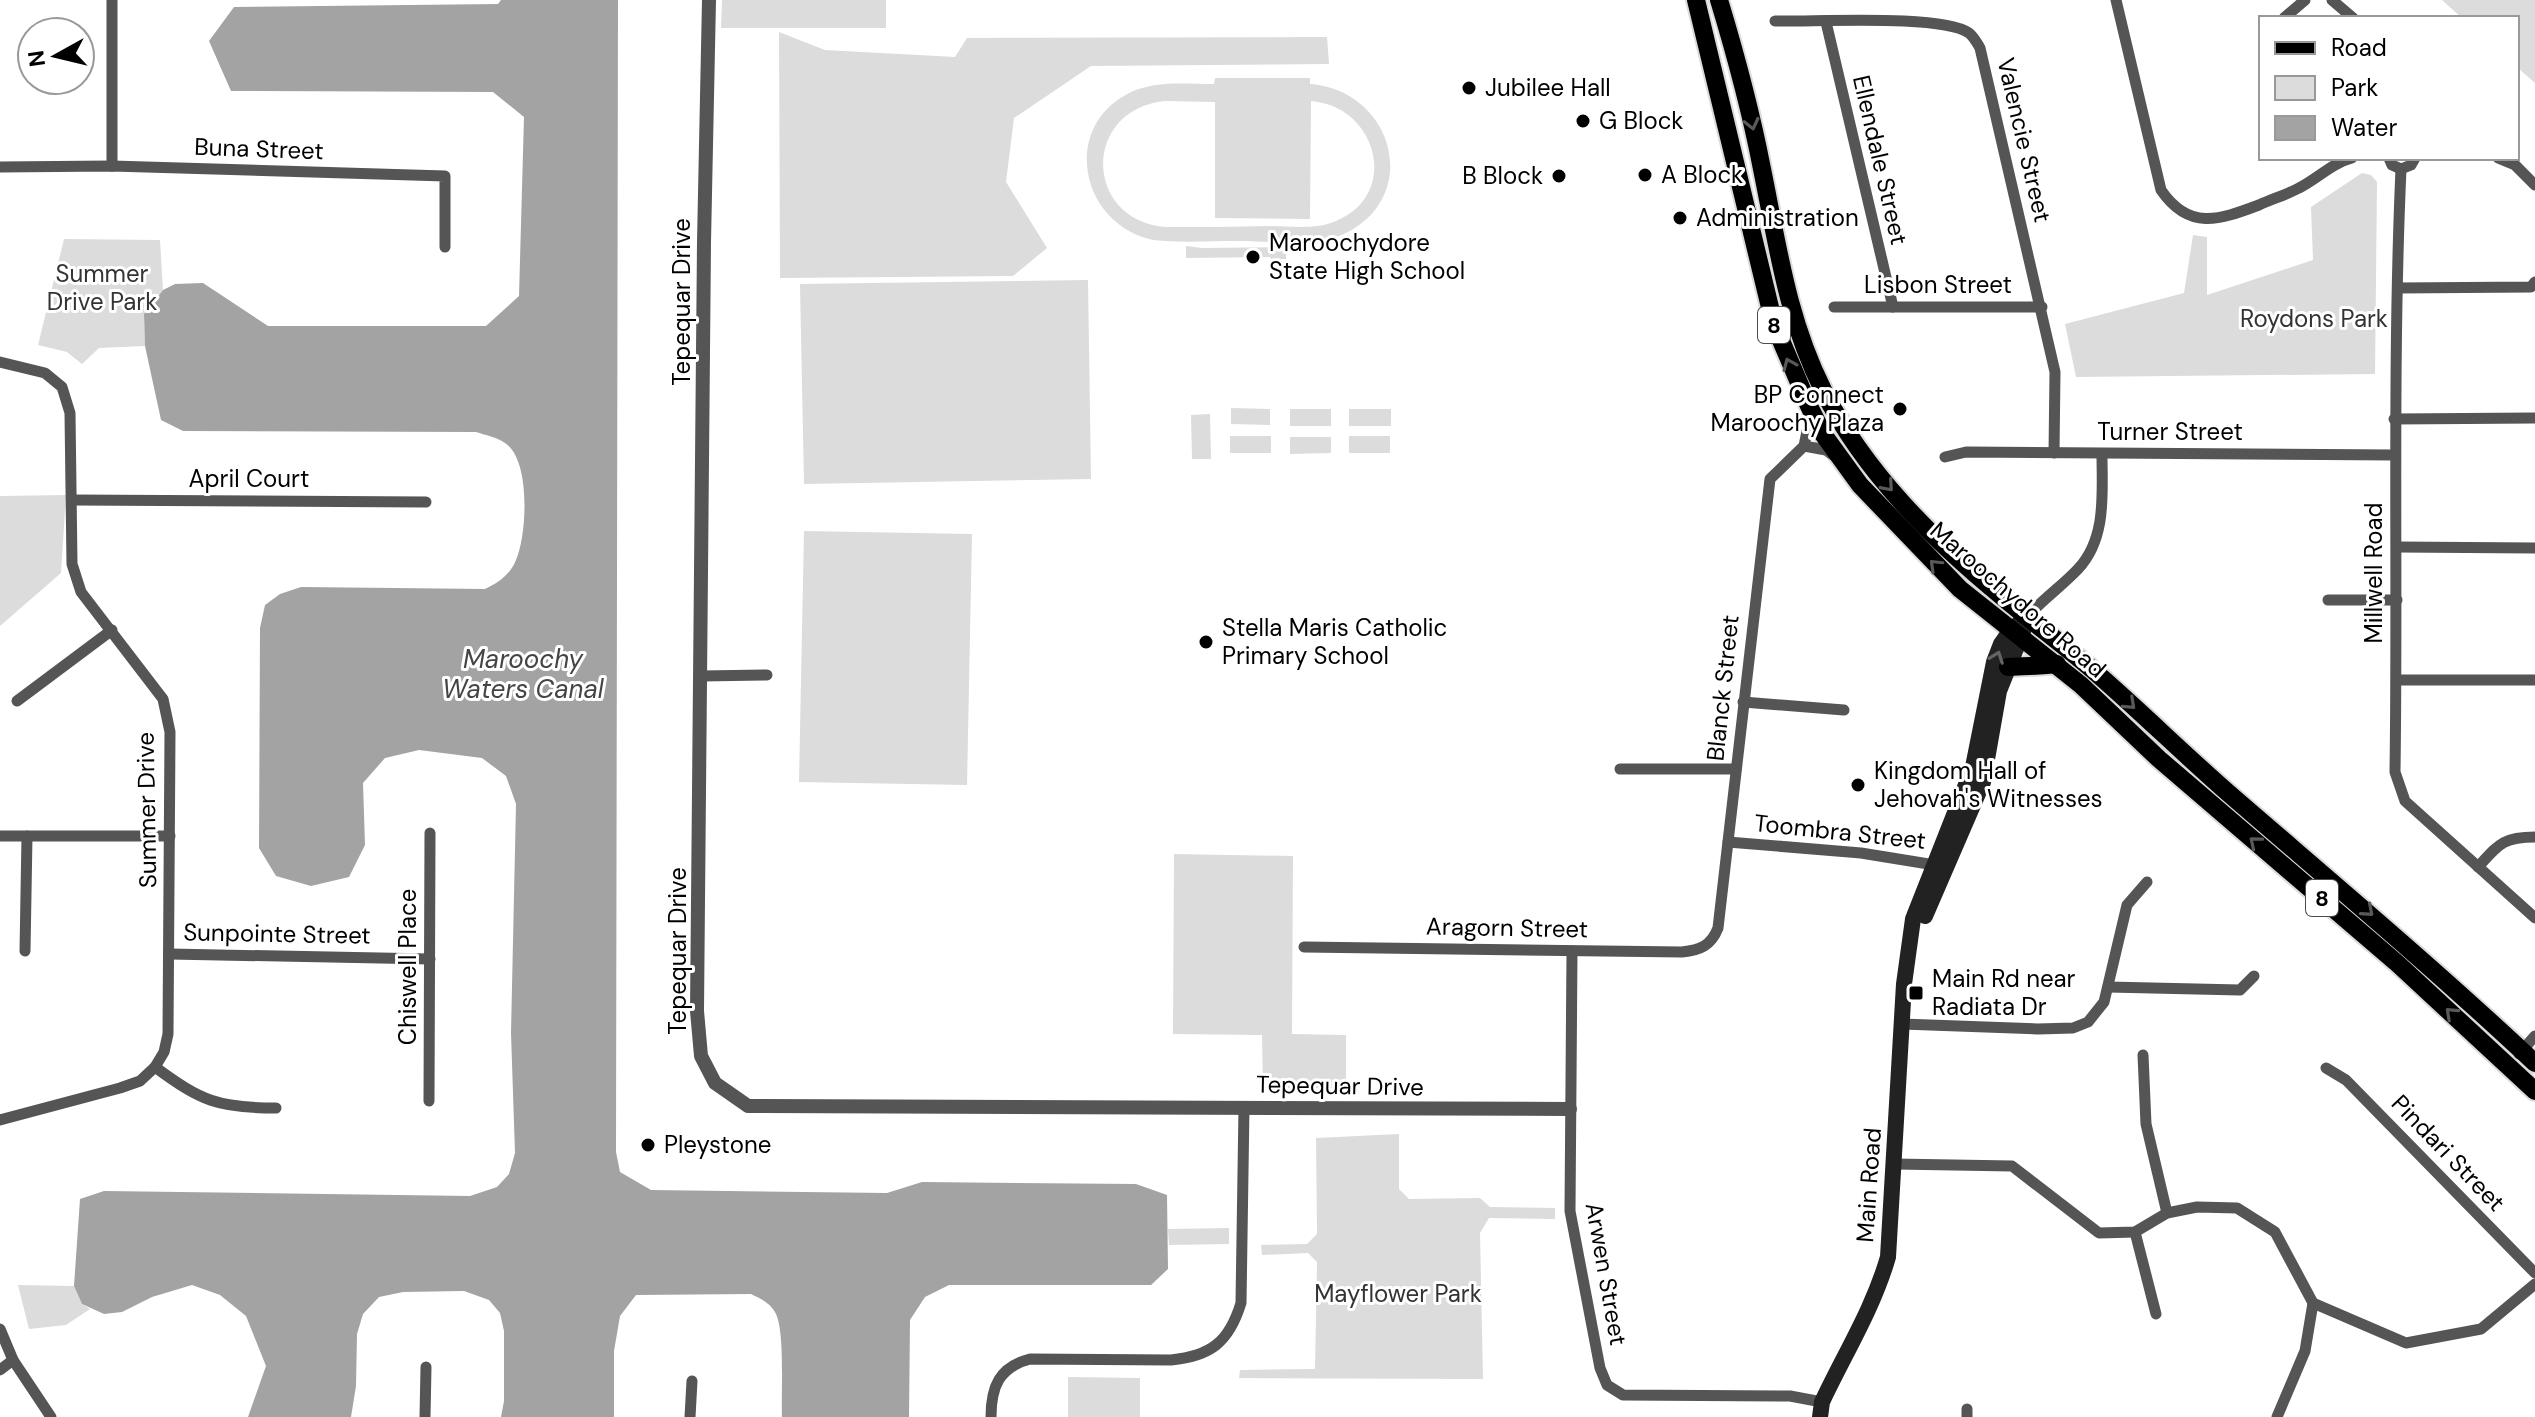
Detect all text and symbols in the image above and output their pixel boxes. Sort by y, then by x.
north arrow [16,16,96,96]
legend [2259,16,2519,160]
text: Road [2331,32,2387,63]
text: N [21,49,52,69]
street label: Valencie Street [1990,55,2058,225]
place label: Jubilee Hall [1485,72,1611,103]
street label: Ellendale Street [1846,72,1915,248]
text: Park [2331,72,2378,103]
marker: Jubilee Hall [1460,79,1478,97]
place label: G Block [1599,105,1683,136]
marker: G Block [1574,112,1592,130]
text: Water [2331,112,2397,143]
one-way arrow [1743,116,1760,130]
street label: Buna Street [194,131,324,166]
place label: A Block [1661,159,1743,190]
place label: B Block [1462,160,1543,191]
marker: A Block [1636,166,1654,184]
marker: B Block [1550,167,1568,185]
place label: Administration [1696,202,1859,233]
marker: Administration [1671,209,1689,227]
street label: Tepequar Drive [666,218,697,386]
place label: Maroochydore State High School [1269,227,1465,286]
marker: Maroochydore State High School [1244,248,1262,266]
park label: Summer Drive Park [47,258,157,317]
street label: Lisbon Street [1864,269,2012,300]
park label: Roydons Park [2240,303,2388,334]
road number: 8 [1758,307,1790,343]
one-way arrow [1782,358,1799,372]
place label: BP Connect Maroochy Plaza [1711,379,1884,438]
marker: BP Connect Maroochy Plaza [1891,400,1909,418]
street label: Turner Street [2097,416,2243,447]
street label: April Court [189,463,309,494]
one-way arrow [1879,477,1893,492]
street label: Millwell Road [2358,502,2389,644]
street label: Maroochydore Road [1924,515,2113,685]
one-way arrow [1930,559,1944,574]
place label: Stella Maris Catholic Primary School [1222,612,1447,671]
street label: Blanck Street [1699,613,1746,763]
marker: Stella Maris Catholic Primary School [1197,633,1215,651]
water label: Maroochy Waters Canal [442,642,605,706]
one-way arrow [1987,651,2004,665]
one-way arrow [2120,694,2135,708]
street label: Summer Drive [130,732,163,888]
place label: Kingdom Hall of Jehovah's Witnesses [1874,755,2103,814]
marker: Kingdom Hall of Jehovah's Witnesses [1849,776,1867,794]
street label: Toombra Street [1753,807,1927,856]
one-way arrow [2250,837,2265,852]
street label: Tepequar Drive [662,867,693,1035]
road number: 8 [2306,880,2338,916]
street label: Chiswell Place [392,889,423,1045]
one-way arrow [2358,901,2373,916]
street label: Aragorn Street [1426,911,1588,944]
street label: Sunpointe Street [183,916,371,951]
place label: Main Rd near Radiata Dr [1932,963,2076,1022]
marker: Main Rd near Radiata Dr [1907,984,1925,1002]
one-way arrow [2446,1008,2460,1023]
street label: Tepequar Drive [1256,1069,1424,1102]
street label: Pindari Street [2385,1088,2512,1218]
street label: Main Road [1849,1127,1888,1243]
place label: Pleystone [664,1129,771,1160]
marker: Pleystone [639,1136,657,1154]
street label: Arwen Street [1579,1200,1634,1348]
park label: Mayflower Park [1314,1278,1482,1309]

